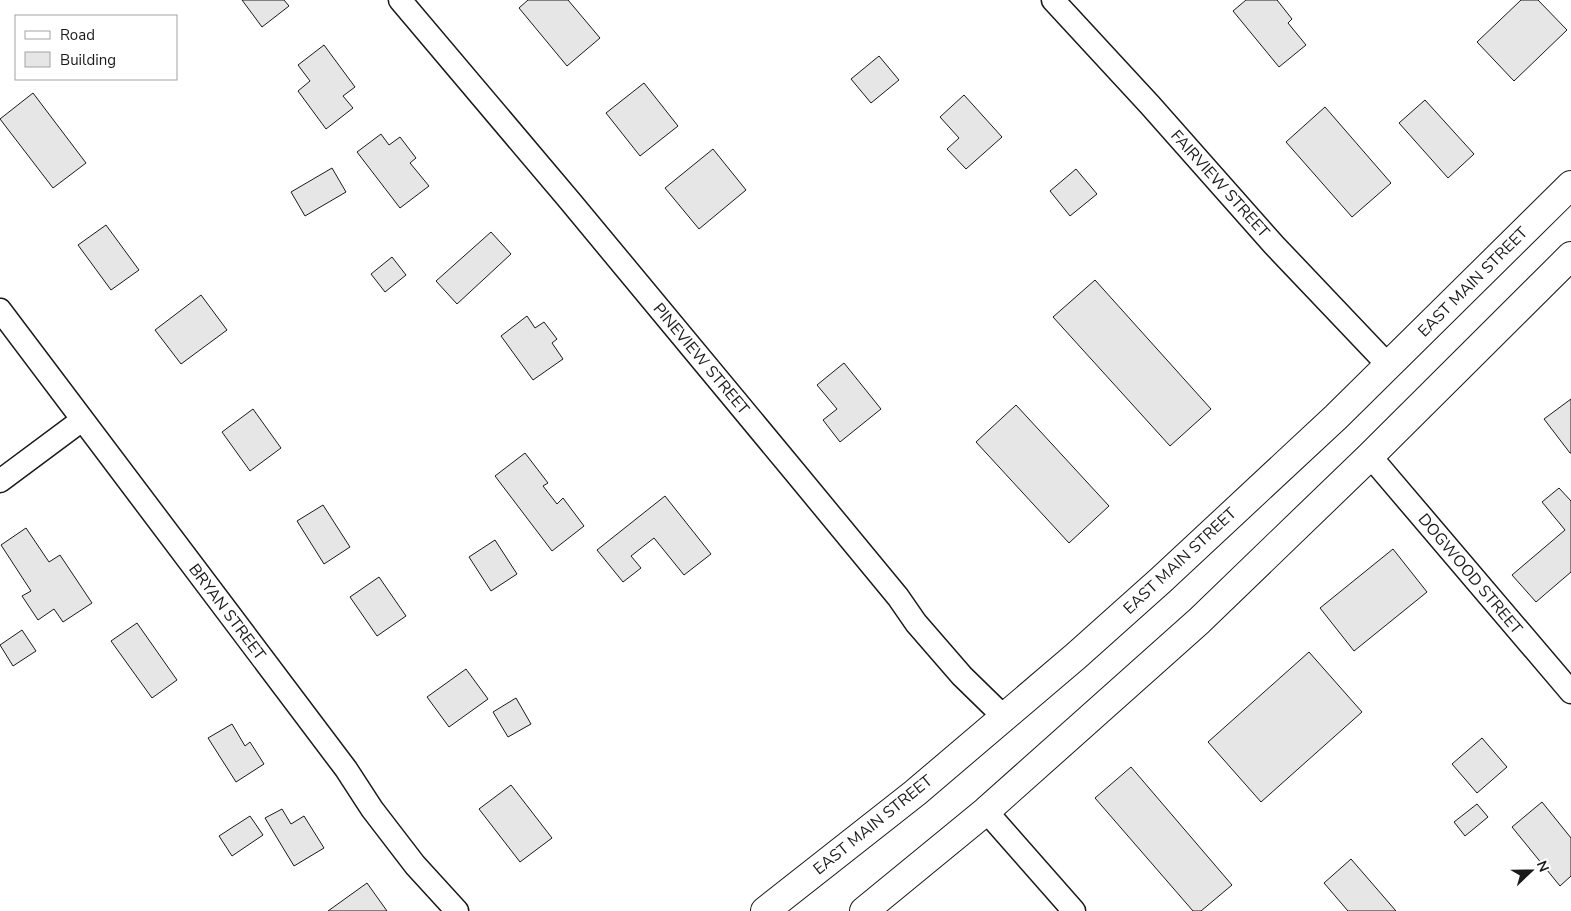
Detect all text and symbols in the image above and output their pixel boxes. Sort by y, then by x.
legend [15,15,178,80]
text: Road [60,25,95,45]
text: Building [60,50,116,70]
street label: FAIRVIEW STREET [1166,125,1275,243]
street label: EAST MAIN STREET [1413,222,1533,342]
street label: PINEVIEW STREET [648,299,754,420]
street label: EAST MAIN STREET [1119,502,1242,619]
street label: DOGWOOD STREET [1413,509,1527,639]
street label: BRYAN STREET [183,559,271,665]
street label: EAST MAIN STREET [809,770,937,880]
north arrow [1506,846,1556,896]
text: N [1532,858,1553,875]

